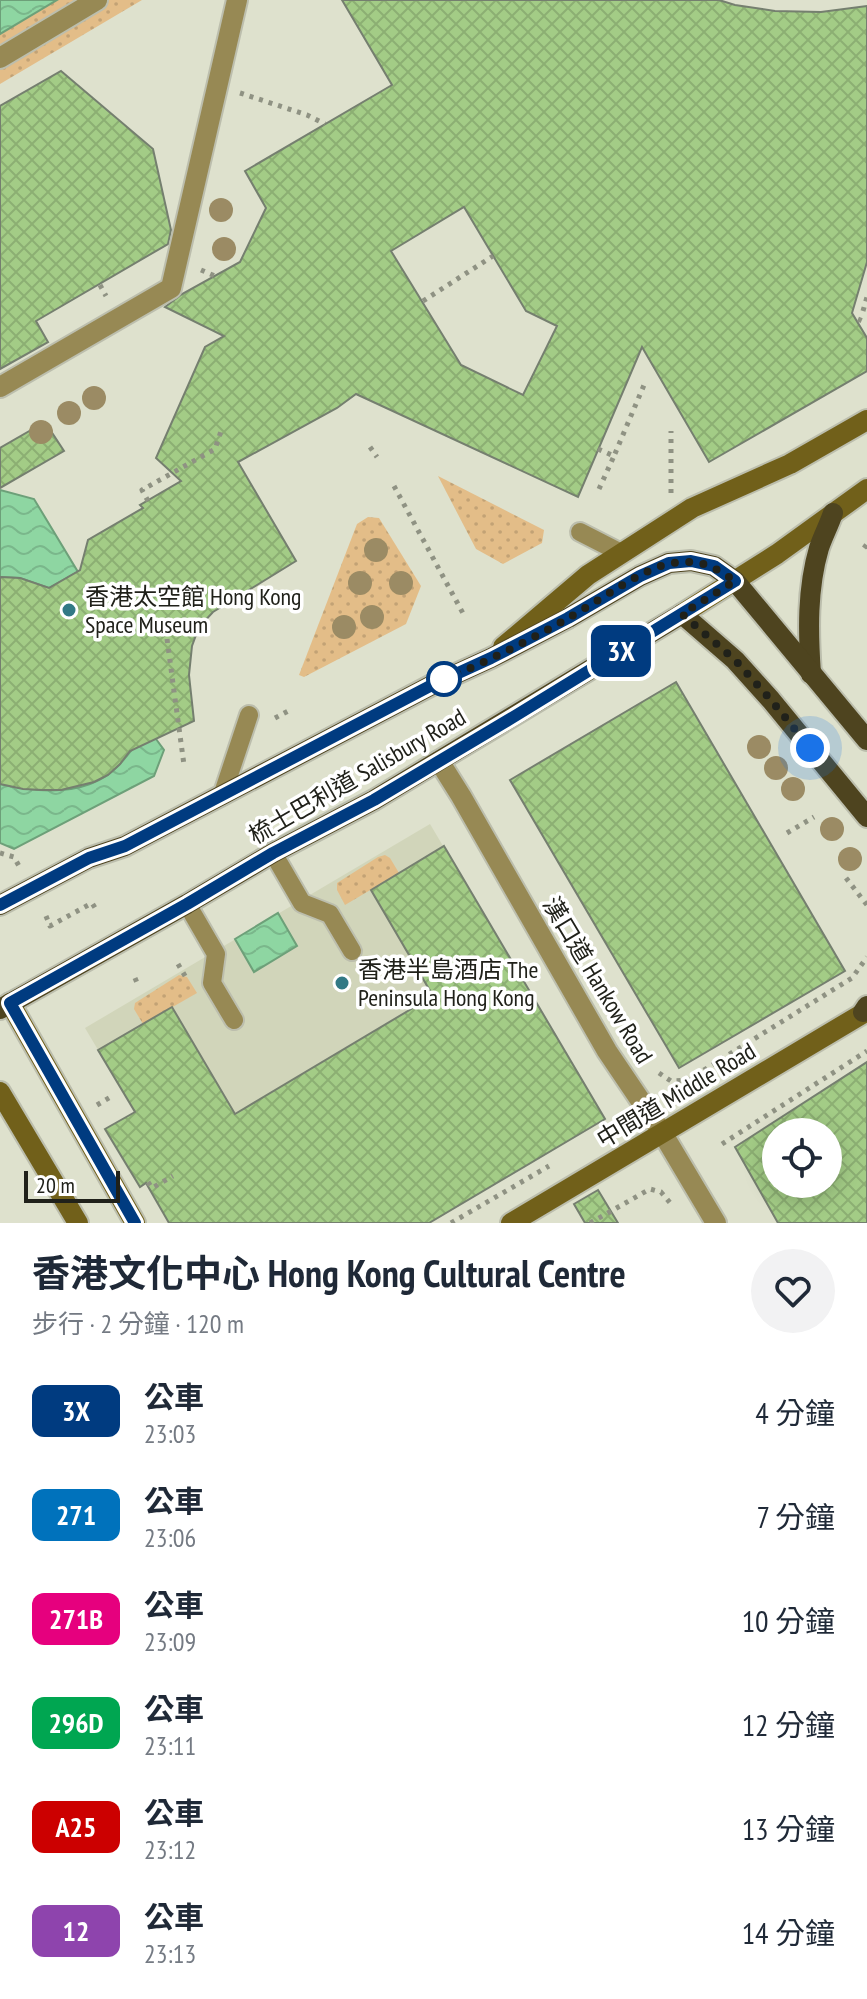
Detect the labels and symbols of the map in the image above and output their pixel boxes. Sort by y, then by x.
place label: 香港太空館 Hong Kong Space Museum [85,581,301,640]
marker: 香港太空館 Hong Kong Space Museum [60,601,78,619]
line badge: 3X [585,625,657,677]
unlabelled marker [427,662,461,696]
street label: 梳士巴利道 Salisbury Road [243,701,471,851]
your location [790,728,830,768]
street label: 漢口道 Hankow Road [536,891,660,1069]
place label: 香港半島酒店 The Peninsula Hong Kong [358,954,538,1013]
marker: 香港半島酒店 The Peninsula Hong Kong [333,974,351,992]
street label: 中間道 Middle Road [591,1035,761,1155]
scale bar [24,1167,120,1203]

